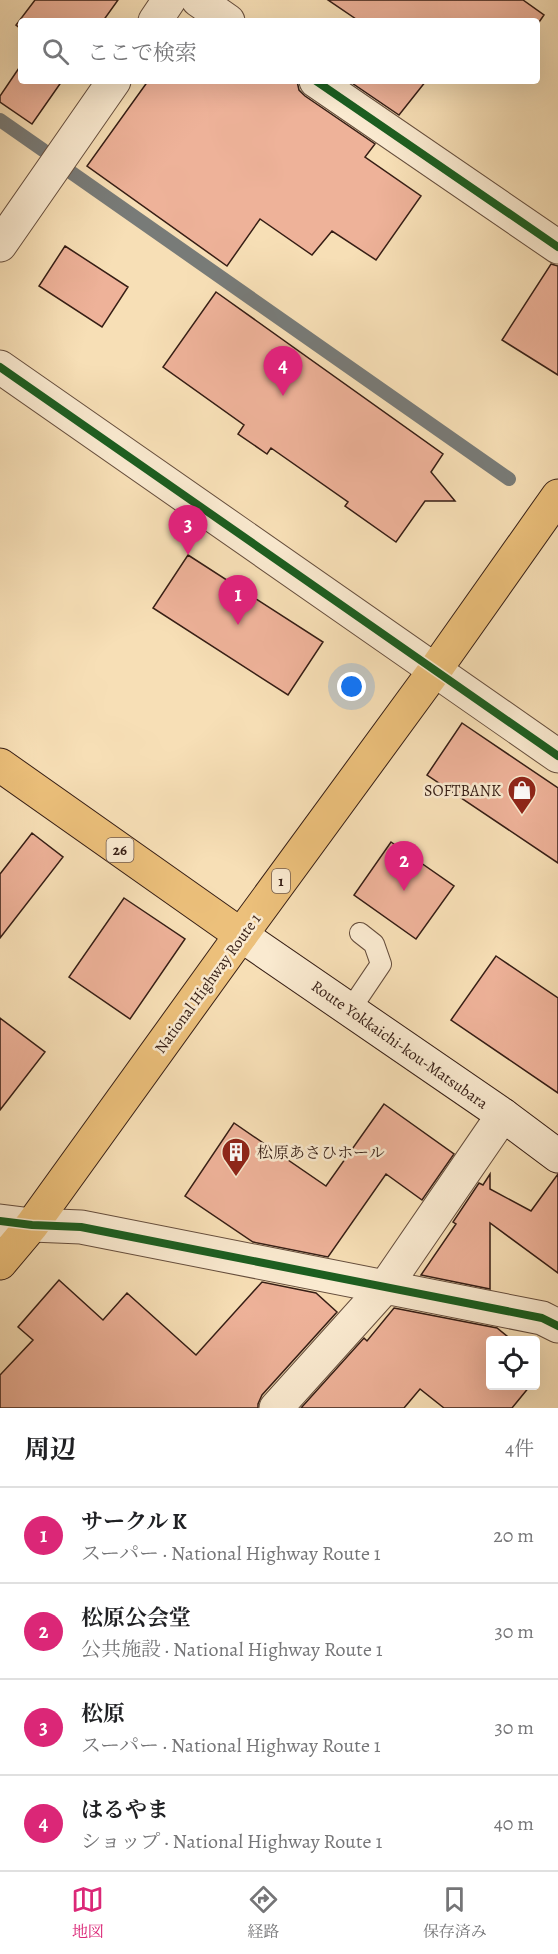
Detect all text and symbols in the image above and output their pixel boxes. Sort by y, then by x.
search box [18,18,540,84]
icon: search [39,35,72,68]
text: ここで検索 [87,38,197,68]
pin: 4 [264,346,302,396]
pin: 3 [168,506,207,555]
pin: 1 [218,576,258,625]
your location [337,672,366,701]
shop icon: SOFTBANK [506,774,538,816]
place label: SOFTBANK [424,780,501,802]
road number: 26 [106,838,134,862]
pin: 2 [384,842,424,891]
road number: 1 [272,869,290,893]
street label: National Highway Route 1 [150,909,266,1058]
street label: Route Yokkaichi-kou-Matsubara [307,975,493,1115]
building icon: 松原あさひホール [220,1136,252,1178]
place label: 松原あさひホール [257,1142,385,1164]
map controls [486,1336,540,1390]
button: locate [486,1336,540,1390]
text: 周辺 [24,1432,76,1467]
text: 4件 [505,1435,534,1462]
text: サークル K [81,1507,187,1537]
text: 1 [40,1522,47,1549]
text: 20 m [493,1522,534,1549]
text: スーパー · National Highway Route 1 [81,1540,381,1567]
text: 松原公会堂 [81,1603,191,1633]
text: 2 [39,1618,48,1645]
text: 30 m [494,1618,534,1645]
text: 公共施設 · National Highway Route 1 [81,1636,383,1663]
text: 松原 [81,1699,125,1729]
text: 3 [39,1714,48,1741]
text: 30 m [494,1714,534,1741]
text: スーパー · National Highway Route 1 [81,1732,381,1759]
text: はるやま [81,1795,169,1825]
text: 4 [39,1810,48,1837]
text: 40 m [494,1810,534,1837]
text: ショップ · National Highway Route 1 [81,1828,382,1855]
tab: 地図 [71,1883,104,1943]
tab: 経路 [247,1883,280,1943]
tab: 保存済み [423,1883,487,1943]

